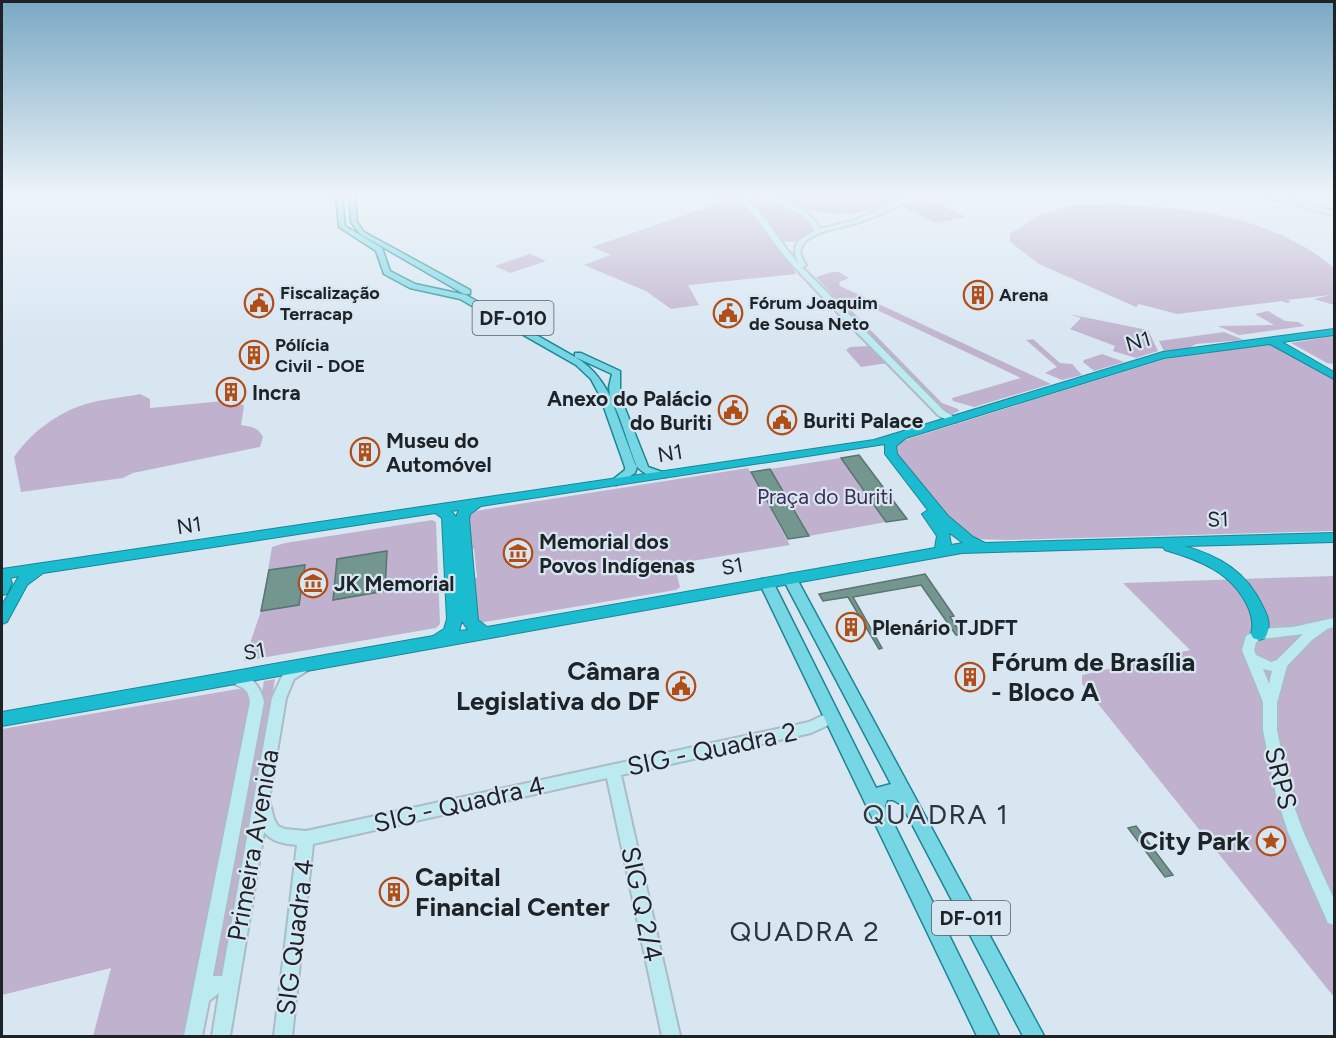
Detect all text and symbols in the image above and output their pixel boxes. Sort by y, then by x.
building icon: Arena [962,279,994,311]
place label: Fiscalização Terracap [280,282,380,325]
place label: Arena [999,284,1048,306]
public building icon: Fiscalização Terracap [243,287,275,319]
place label: Fórum Joaquim de Sousa Neto [749,292,878,335]
public building icon: Fórum Joaquim de Sousa Neto [712,297,744,329]
road number: DF-010 [472,301,554,335]
street label: N1 [1123,326,1153,356]
place label: Pólícia Civil - DOE [275,334,365,377]
building icon: Pólícia Civil - DOE [238,339,270,371]
building icon: Incra [215,376,247,408]
place label: Incra [252,380,301,405]
place label: Anexo do Palácio do Buriti [547,386,712,435]
public building icon: Anexo do Palácio do Buriti [717,394,749,426]
public building icon: Buriti Palace [766,404,798,436]
place label: Buriti Palace [803,408,924,433]
place label: Museu do Automóvel [386,428,492,477]
building icon: Museu do Automóvel [349,436,381,468]
street label: N1 [656,439,684,467]
park label: Praça do Buriti [757,484,893,509]
street label: S1 [1207,506,1229,532]
street label: N1 [175,511,203,539]
place label: Memorial dos Povos Indígenas [539,529,695,578]
museum icon: Memorial dos Povos Indígenas [502,537,534,569]
street label: S1 [719,552,745,580]
museum icon: JK Memorial [297,567,329,599]
place label: JK Memorial [334,571,455,596]
building icon: Plenário TJDFT [835,611,867,643]
place label: Plenário TJDFT [872,615,1018,640]
street label: S1 [241,637,267,665]
place label: Fórum de Brasília - Bloco A [991,646,1195,708]
place label: Câmara Legislativa do DF [456,655,660,717]
building icon: Fórum de Brasília - Bloco A [954,661,986,693]
public building icon: Câmara Legislativa do DF [665,670,697,702]
street label: SIG - Quadra 2 [624,715,800,783]
street label: SRPS [1258,743,1304,813]
street label: Primeira Avenida [220,747,286,943]
street label: SIG - Quadra 4 [370,769,548,839]
district label: QUADRA 1 [863,797,1009,831]
place label: City Park [1140,825,1250,857]
place icon: City Park [1255,825,1287,857]
street label: SIG Q 2/4 [614,844,670,964]
street label: SIG Quadra 4 [270,857,320,1017]
place label: Capital Financial Center [415,861,610,923]
building icon: Capital Financial Center [378,876,410,908]
road number: DF-011 [932,901,1010,935]
district label: QUADRA 2 [730,914,880,948]

